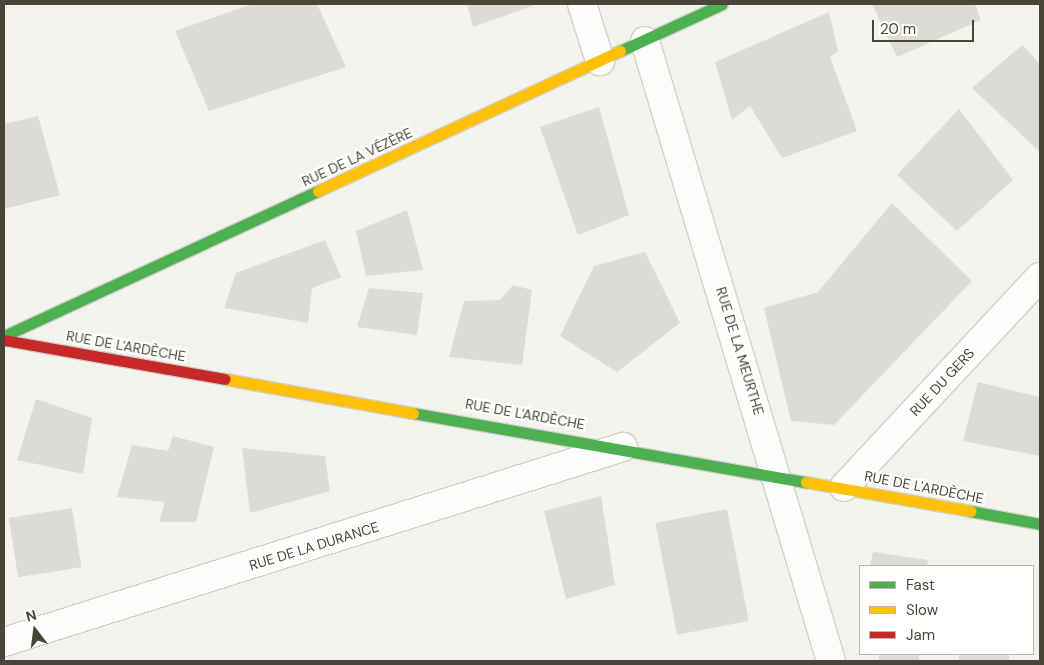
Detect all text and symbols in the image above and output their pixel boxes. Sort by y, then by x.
scale bar [874,10,976,42]
text: 20 m [880,19,916,39]
street label: RUE DE LA VÉZÈRE [299,124,415,190]
street label: RUE DE LA MEURTHE [712,285,768,417]
street label: RUE DE L'ARDÈCHE [65,327,187,365]
street label: RUE DU GERS [906,345,978,419]
street label: RUE DE L'ARDÈCHE [464,395,586,433]
street label: RUE DE L'ARDÈCHE [863,467,985,507]
street label: RUE DE LA DURANCE [247,518,381,574]
legend [859,565,1034,655]
text: Fast [906,575,935,595]
text: Slow [906,600,938,620]
north arrow [10,605,60,655]
text: N [24,605,38,626]
text: Jam [906,625,935,645]

